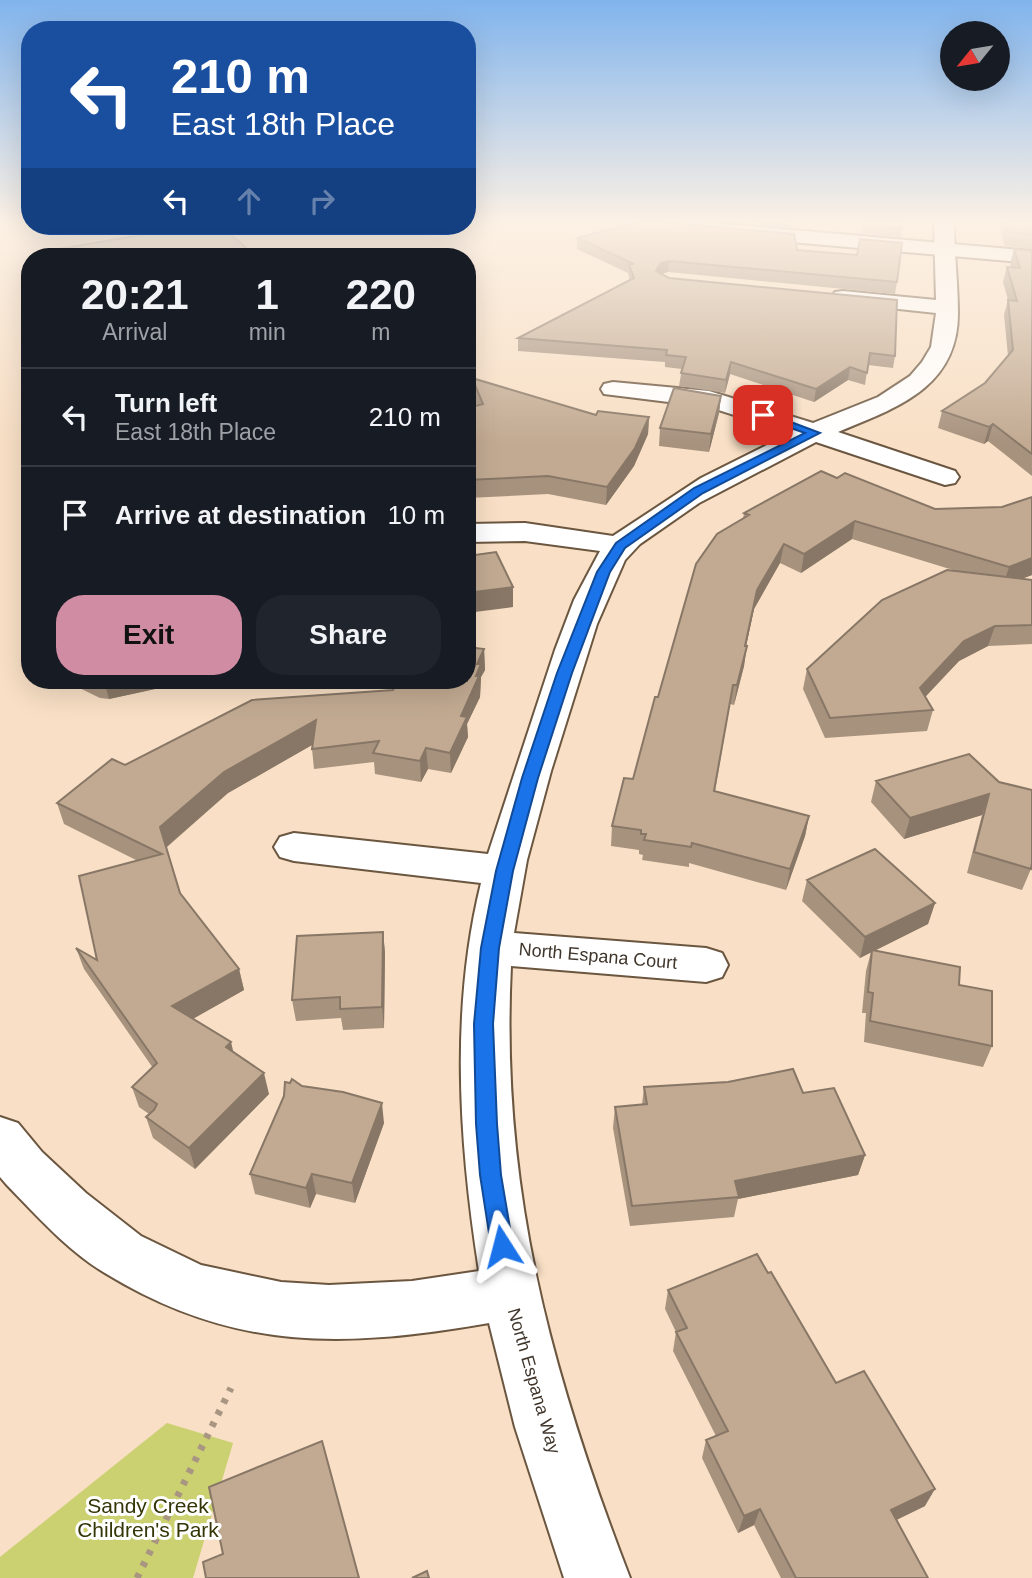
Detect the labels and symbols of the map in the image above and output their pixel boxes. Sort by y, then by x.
north arrow [940,21,1010,91]
pin [733,385,793,445]
street label: North Espana Court [518,939,678,973]
position arrow [465,1209,539,1283]
street label: North Espana Way [504,1306,564,1456]
park label: Sandy Creek Children's Park [77,1494,219,1541]

